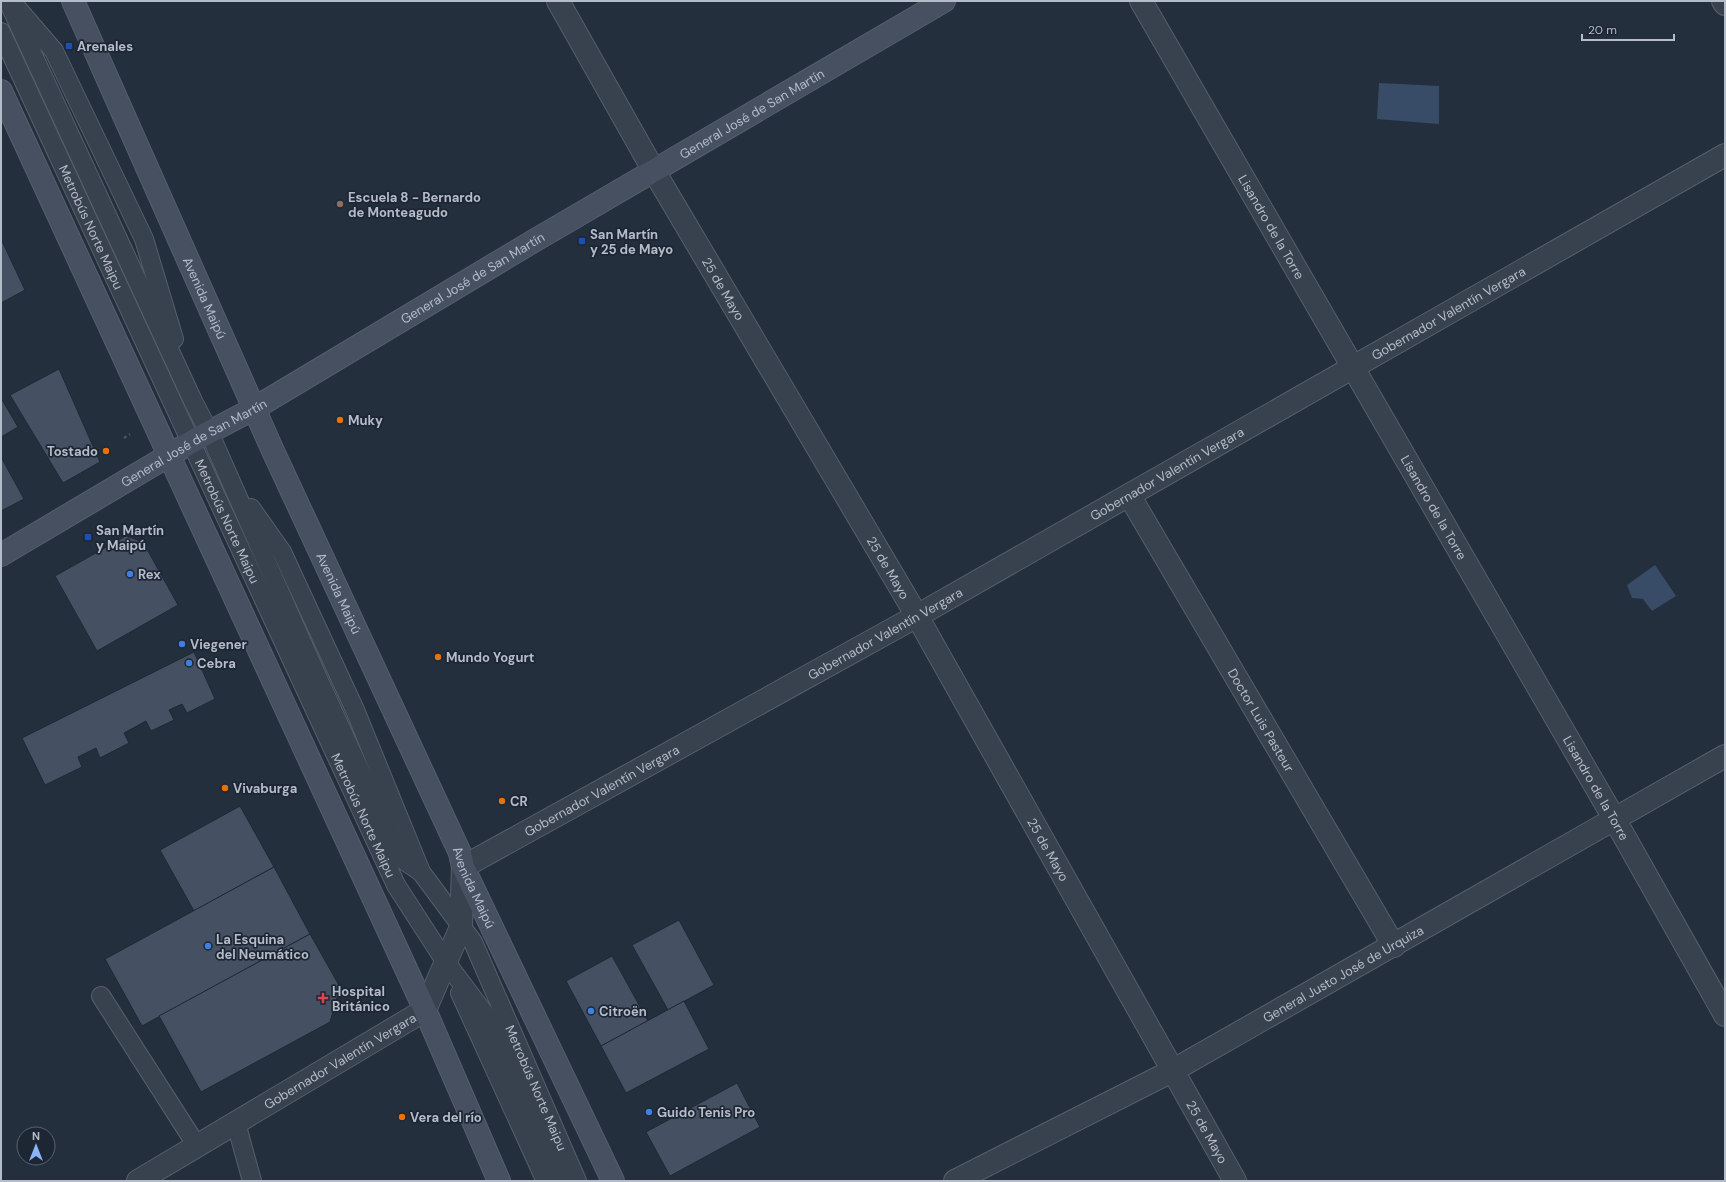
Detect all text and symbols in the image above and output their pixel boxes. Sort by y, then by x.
scale bar [1582,16,1674,42]
text: 20 m [1588,22,1617,38]
place label: Arenales [77,38,133,55]
marker: Arenales [64,41,74,51]
street label: General José de San Martín [676,65,827,162]
street label: Metrobús Norte Maipu [55,162,127,292]
street label: Lisandro de la Torre [1235,172,1309,282]
place label: Escuela 8 - Bernardo de Monteagudo [348,189,481,221]
marker: Escuela 8 - Bernardo de Monteagudo [335,199,345,209]
place label: San Martín y 25 de Mayo [590,226,673,258]
street label: General José de San Martín [397,228,547,327]
marker: San Martín y 25 de Mayo [577,236,587,246]
street label: Avenida Maipú [179,254,231,342]
street label: 25 de Mayo [698,254,749,323]
street label: Gobernador Valentín Vergara [1368,262,1528,364]
street label: General José de San Martín [118,395,270,491]
place label: Muky [348,412,383,429]
marker: Muky [335,415,345,425]
street label: Gobernador Valentín Vergara [1087,423,1247,524]
place label: Tostado [47,443,98,460]
marker: Tostado [101,446,111,456]
street label: Lisandro de la Torre [1397,452,1471,563]
street label: Metrobús Norte Maipu [191,456,264,586]
place label: San Martín y Maipú [96,522,164,554]
marker: San Martín y Maipú [83,532,93,542]
street label: 25 de Mayo [863,533,914,602]
street label: Avenida Maipú [313,549,365,636]
place label: Rex [138,566,161,583]
marker: Rex [125,569,135,579]
street label: Gobernador Valentín Vergara [805,583,965,683]
place label: Viegener [190,636,248,653]
marker: Viegener [177,639,187,649]
place label: Mundo Yogurt [446,649,534,666]
marker: Mundo Yogurt [433,652,443,662]
place label: Cebra [197,655,236,672]
marker: Cebra [184,658,194,668]
street label: Doctor Luis Pasteur [1224,665,1298,775]
street label: Lisandro de la Torre [1559,732,1633,843]
street label: Gobernador Valentín Vergara [521,741,682,840]
street label: Metrobús Norte Maipu [328,750,400,880]
place label: Vivaburga [233,780,297,797]
marker: Vivaburga [220,783,230,793]
place label: CR [510,793,528,810]
marker: CR [497,796,507,806]
street label: 25 de Mayo [1024,815,1073,884]
street label: Avenida Maipú [449,843,499,931]
street label: General Justo José de Urquiza [1260,921,1426,1026]
place label: La Esquina del Neumático [216,931,309,963]
marker: La Esquina del Neumático [203,941,213,951]
place label: Hospital Británico [332,983,390,1015]
marker: Hospital Británico [317,992,329,1004]
place label: Citroën [599,1003,647,1020]
marker: Citroën [586,1006,596,1016]
street label: Gobernador Valentín Vergara [261,1009,419,1113]
street label: Metrobús Norte Maipu [502,1022,571,1153]
street label: 25 de Mayo [1183,1097,1232,1167]
place label: Guido Tenis Pro [657,1104,755,1121]
marker: Guido Tenis Pro [644,1107,654,1117]
place label: Vera del río [410,1109,482,1126]
marker: Vera del río [397,1112,407,1122]
north arrow [16,1126,56,1166]
text: N [32,1129,40,1143]

